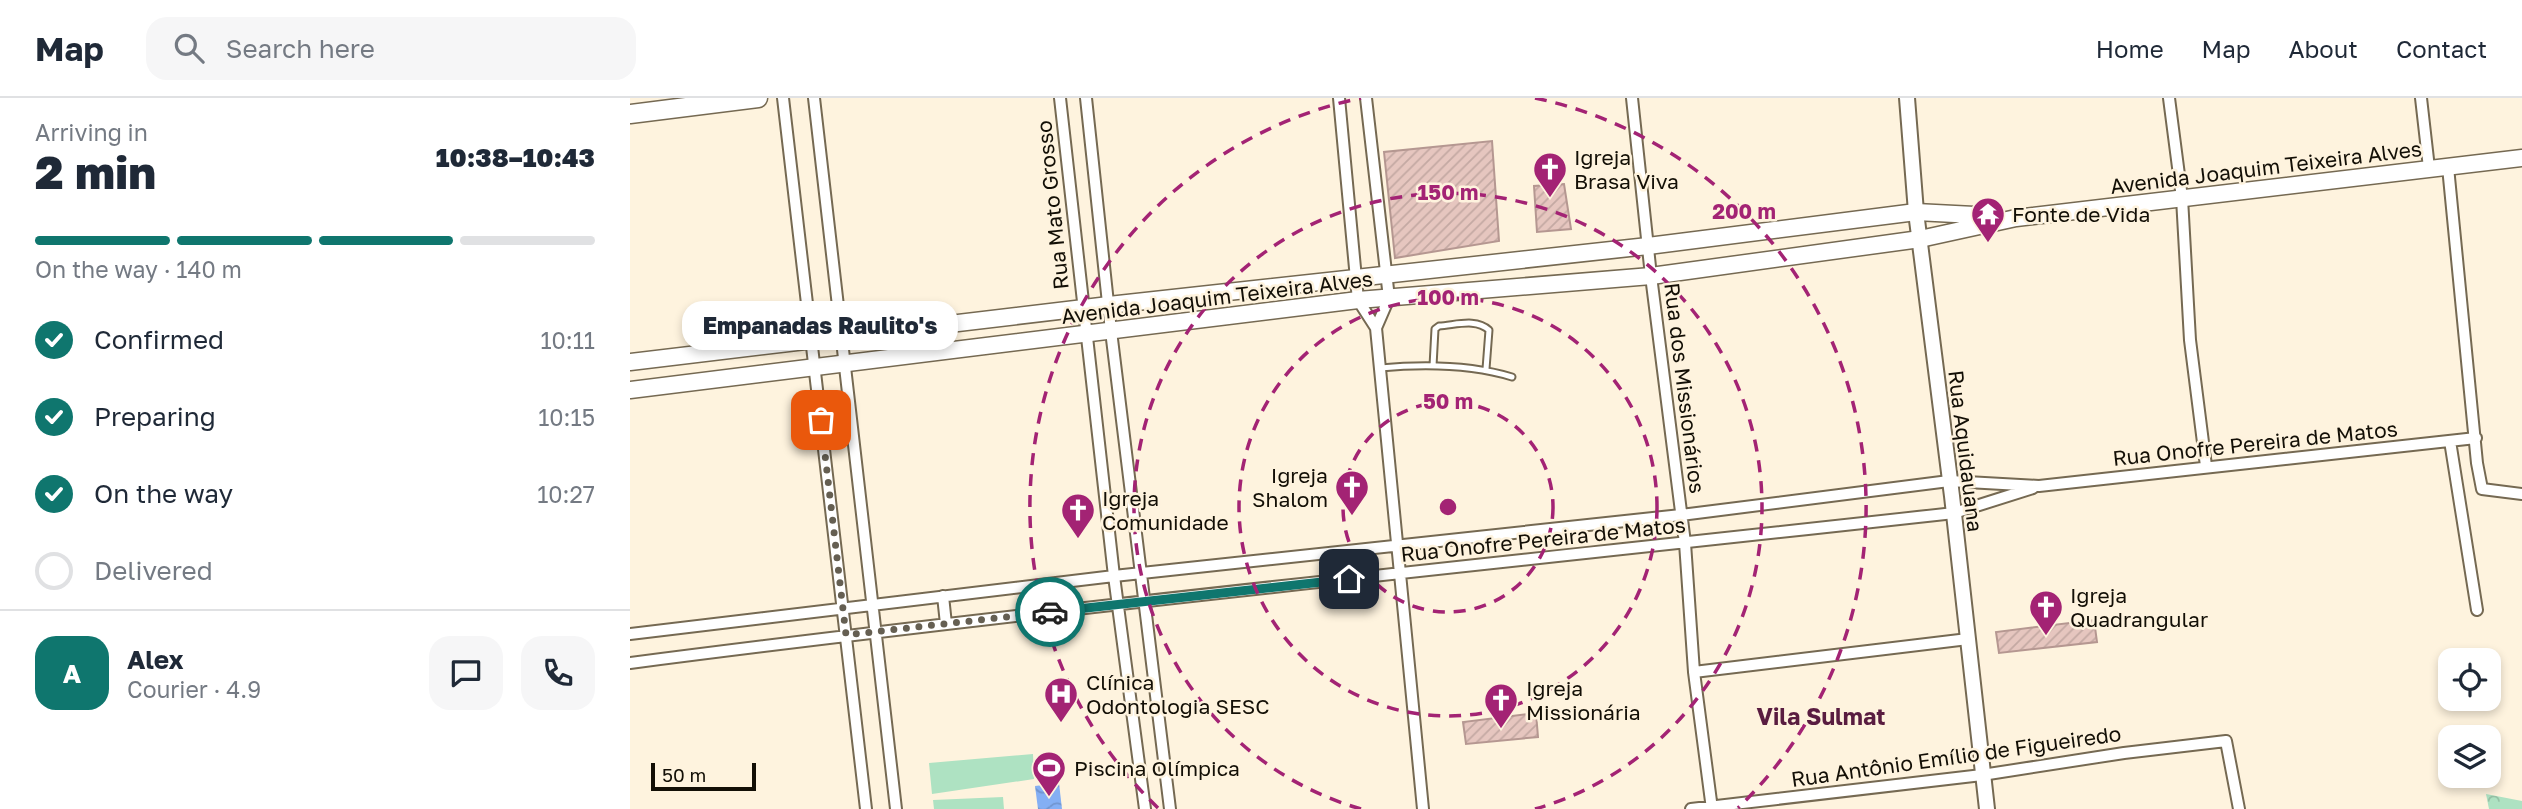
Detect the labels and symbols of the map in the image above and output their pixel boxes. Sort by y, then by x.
street label: Rua Mato Grosso [1030,119,1074,291]
street label: Avenida Joaquim Teixeira Alves [2109,135,2423,199]
place label: Igreja Brasa Viva [1574,144,1679,194]
church icon: Igreja Brasa Viva [1531,150,1569,199]
text: 150 m [1418,179,1478,205]
temple icon: Fonte de Vida [1969,195,2007,244]
text: 200 m [1712,198,1776,224]
place label: Fonte de Vida [2012,201,2150,227]
street label: Avenida Joaquim Teixeira Alves [1060,265,1374,329]
street label: Rua dos Missionários [1659,281,1711,495]
text: 100 m [1417,284,1479,310]
callout: Empanadas Raulito's [683,301,959,350]
street label: Rua Aquidauana [1943,369,1989,533]
text: 50 m [1423,388,1473,414]
pin [791,390,851,450]
street label: Rua Onofre Pereira de Matos [2111,415,2399,471]
place label: Igreja Shalom [1252,462,1328,512]
church icon: Igreja Shalom [1333,468,1371,517]
place label: Igreja Comunidade [1102,485,1229,535]
church icon: Igreja Comunidade [1059,491,1097,540]
centre of rings [1436,495,1460,519]
street label: Rua Onofre Pereira de Matos [1399,511,1687,567]
pin [1319,549,1379,609]
courier [1015,577,1085,647]
place label: Igreja Quadrangular [2070,582,2208,632]
church icon: Igreja Quadrangular [2027,588,2065,637]
place label: Clínica Odontologia SESC [1086,669,1270,719]
hospital icon: Clínica Odontologia SESC [1042,675,1080,724]
place label: Igreja Missionária [1526,675,1641,725]
church icon: Igreja Missionária [1482,681,1520,730]
district label: Vila Sulmat [1757,702,1885,730]
street label: Rua Antônio Emílio de Figueiredo [1789,720,2123,792]
sports icon: Piscina Olímpica [1030,749,1068,798]
place label: Piscina Olímpica [1074,755,1240,781]
scale bar [651,760,756,792]

